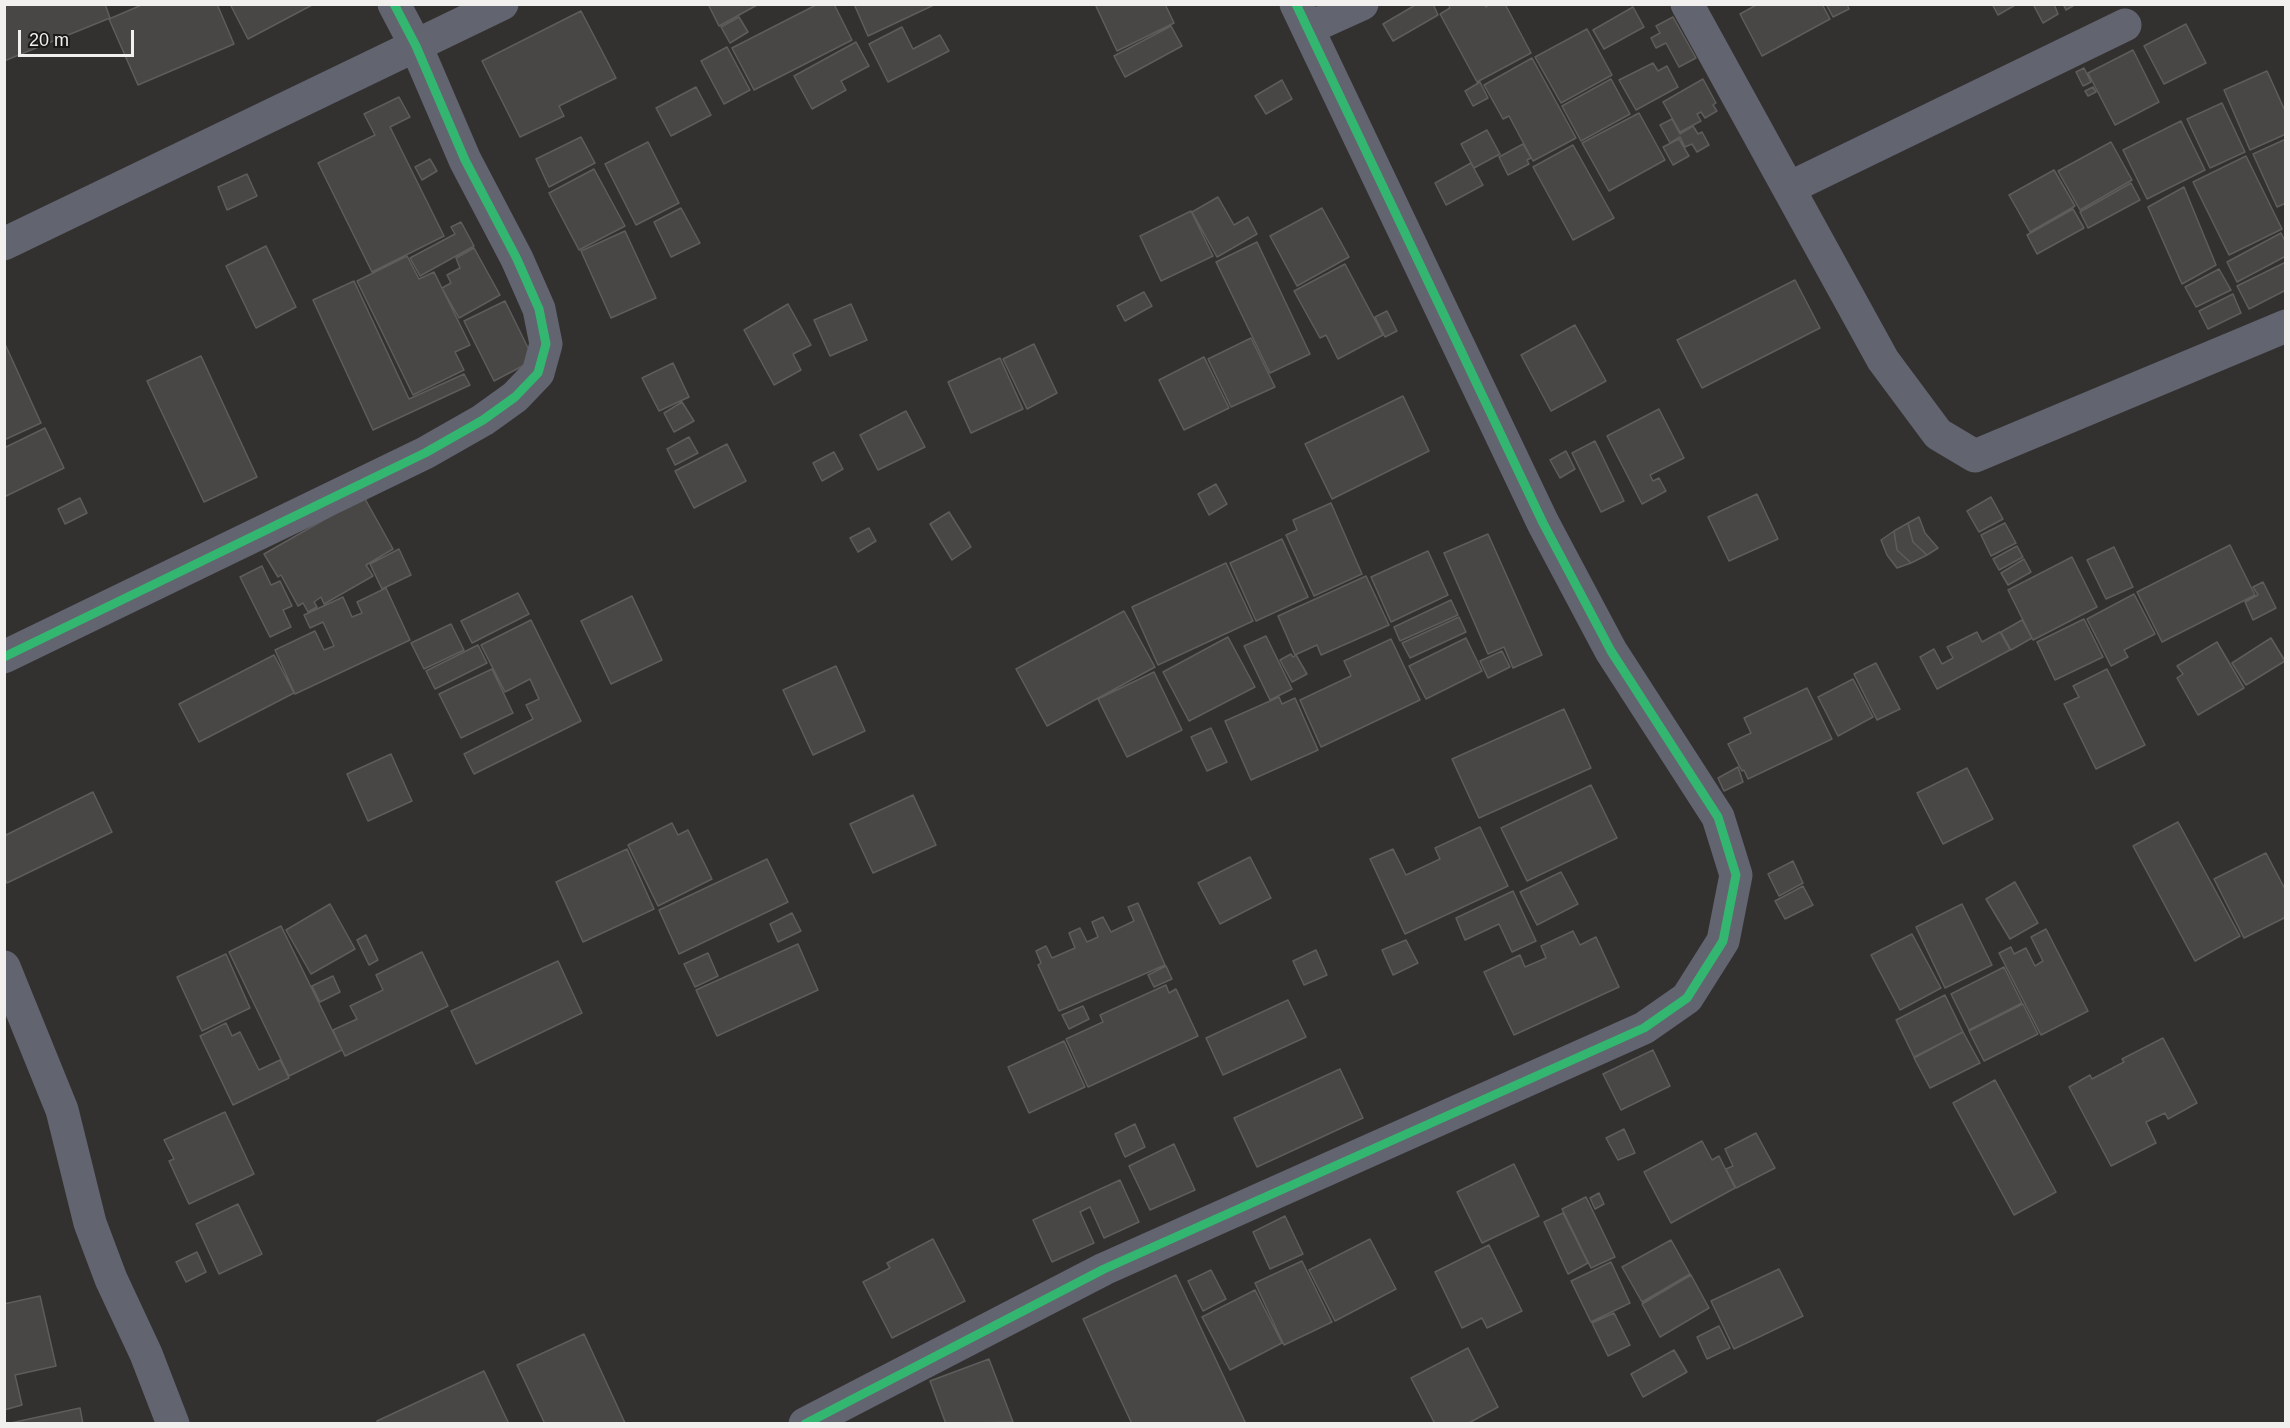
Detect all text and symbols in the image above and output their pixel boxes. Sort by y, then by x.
scale bar [21,18,136,56]
text: 20 m [29,30,69,50]

